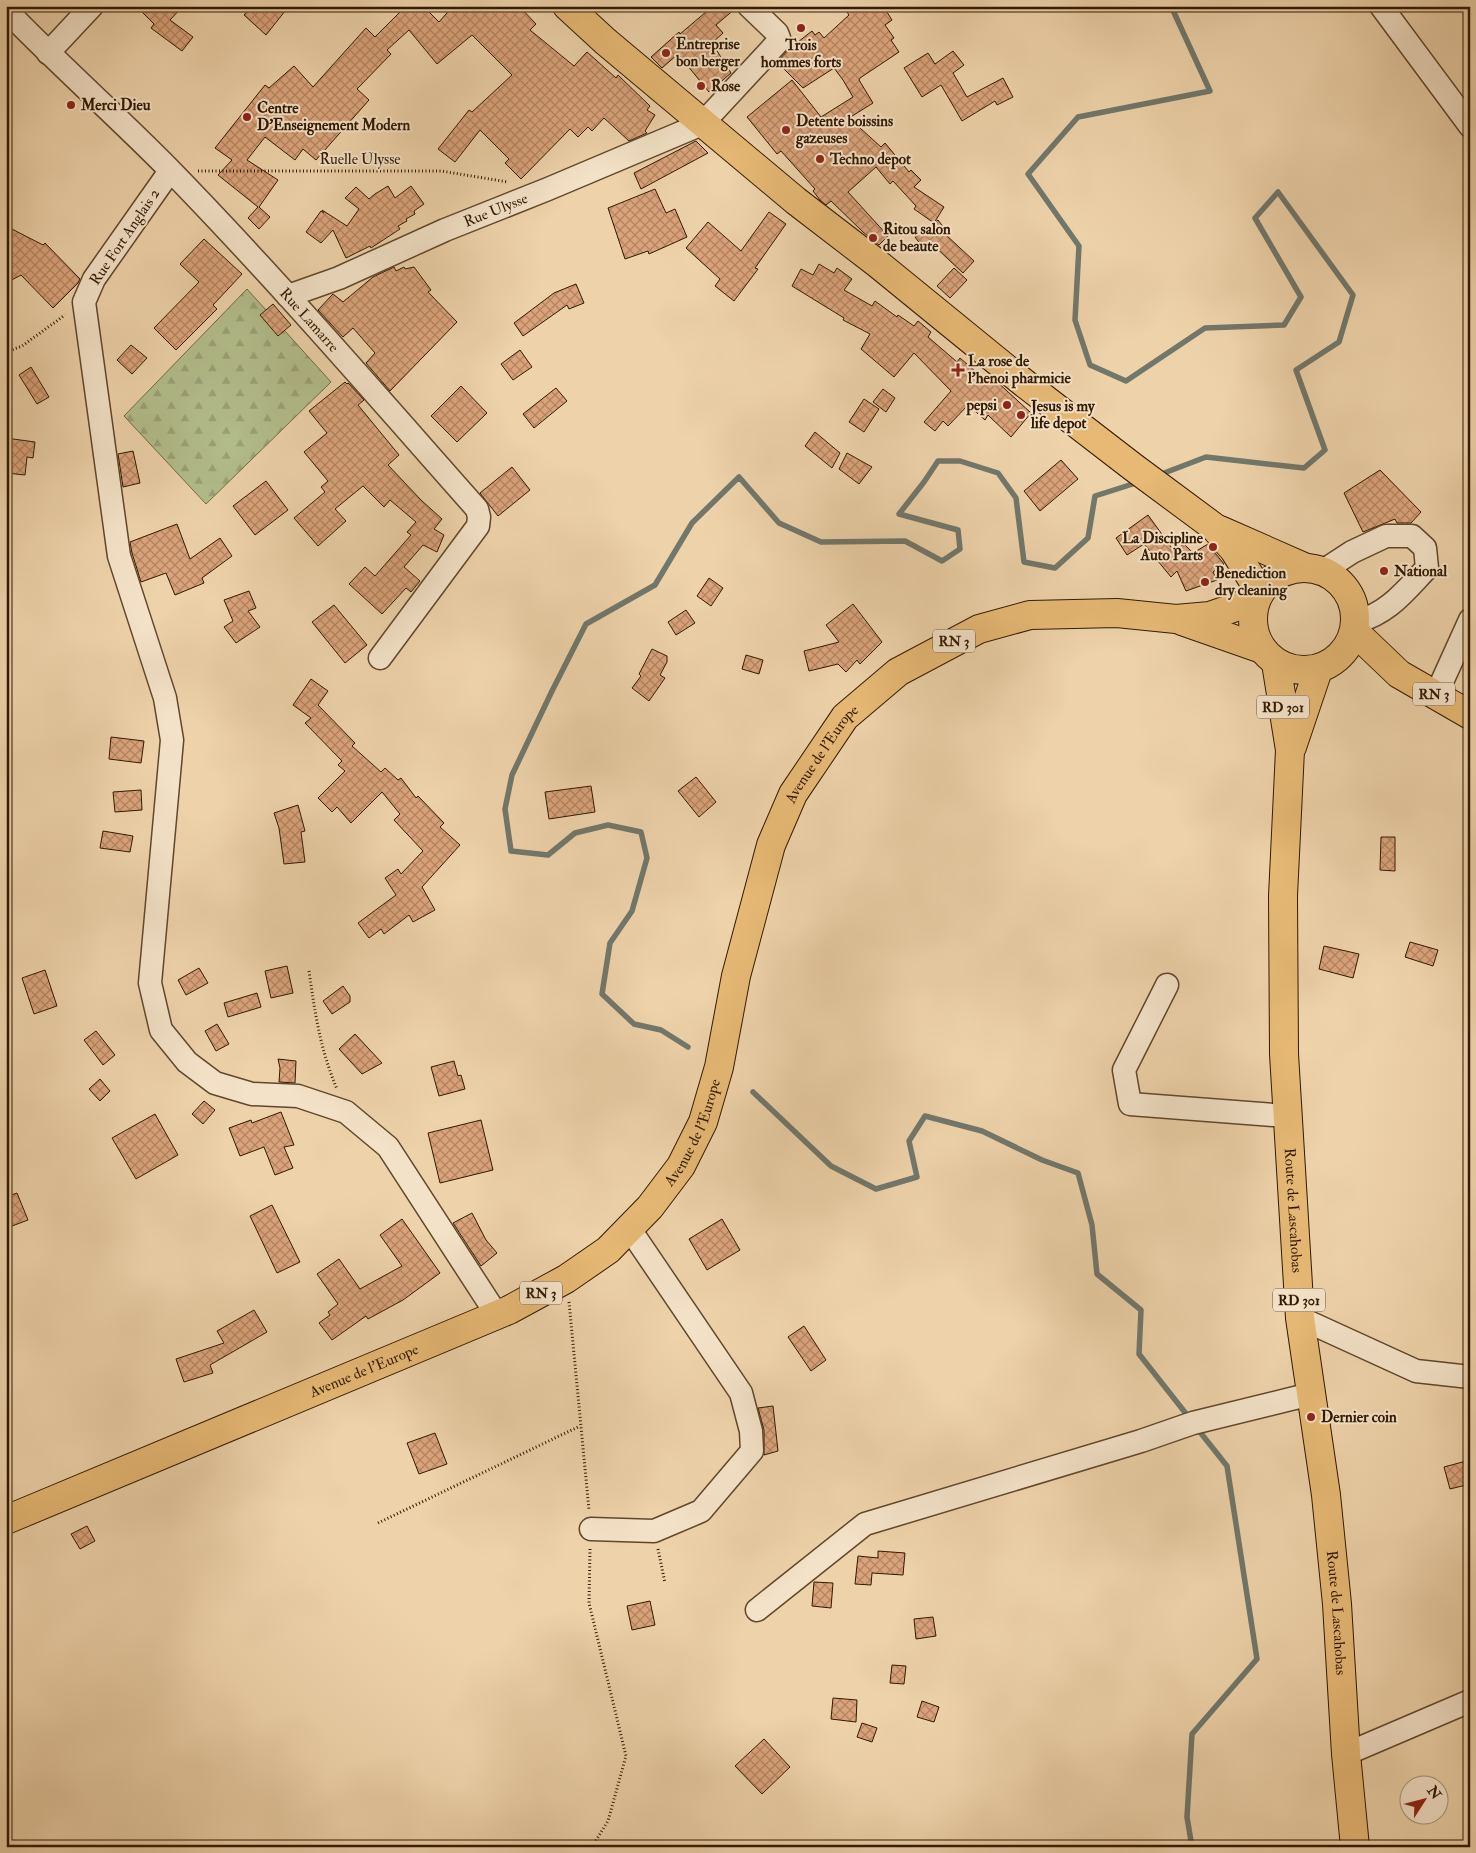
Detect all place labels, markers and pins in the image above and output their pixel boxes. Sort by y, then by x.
marker: Trois hommes forts [795,22,807,34]
place label: Entreprise bon berger [675,35,740,72]
place label: Trois hommes forts [761,36,841,72]
marker: Entreprise bon berger [660,47,672,59]
place label: Rose [711,77,741,96]
marker: Rose [695,80,707,92]
place label: Merci Dieu [80,96,151,115]
marker: Merci Dieu [65,99,77,111]
place label: Centre D'Enseignement Modern [257,99,411,136]
marker: Centre D'Enseignement Modern [241,111,253,123]
place label: Detente boissins gazeuses [795,112,893,149]
marker: Detente boissins gazeuses [780,124,792,136]
place label: Techno depot [829,150,911,170]
marker: Techno depot [814,153,826,165]
place label: Ritou salon de beaute [883,220,951,256]
marker: Ritou salon de beaute [867,232,879,244]
place label: La rose de l'henoi pharmicie [967,352,1071,389]
marker: La rose de l'henoi pharmicie [952,364,964,376]
place label: pepsi [965,396,997,416]
place label: Jesus is my life depot [1030,397,1096,434]
marker: pepsi [1001,399,1013,411]
marker: Jesus is my life depot [1015,409,1027,421]
place label: La Discipline Auto Parts [1122,529,1204,565]
marker: La Discipline Auto Parts [1207,541,1219,553]
place label: National [1393,562,1447,581]
place label: Benediction dry cleaning [1215,564,1287,601]
marker: National [1378,565,1390,577]
marker: Benediction dry cleaning [1199,576,1211,588]
place label: Dernier coin [1321,1408,1397,1427]
marker: Dernier coin [1305,1411,1317,1423]

